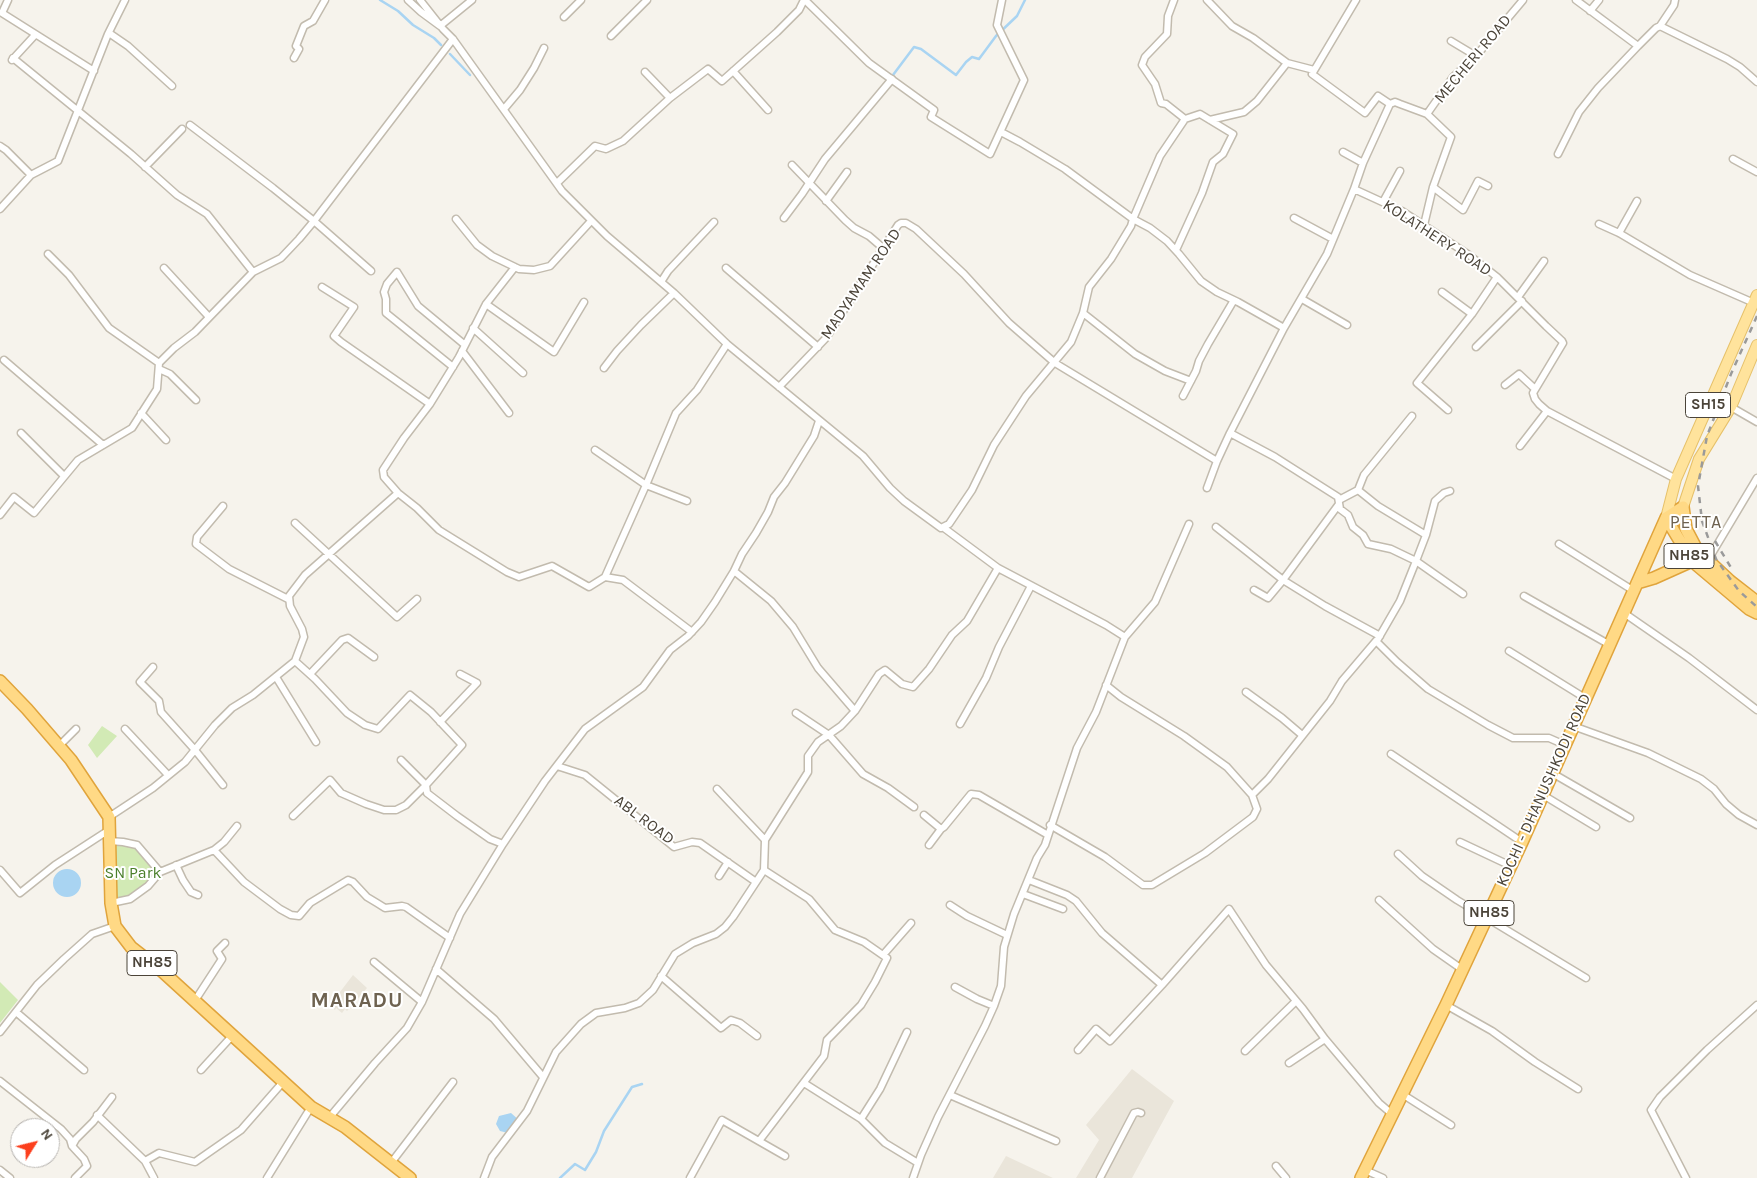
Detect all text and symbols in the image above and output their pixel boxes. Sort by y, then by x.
street label: MECHERI ROAD [1430,11,1516,107]
street label: KOLATHERY ROAD [1379,196,1495,280]
street label: MADYAMAM ROAD [817,225,905,343]
road number: SH15 [1686,392,1730,418]
district label: PETTA [1669,512,1723,534]
road number: NH85 [1664,544,1714,568]
street label: KOCHI - DHANUSHKODI ROAD [1493,691,1595,889]
street label: ABL ROAD [610,791,678,849]
park label: SN Park [105,863,161,883]
road number: NH85 [1464,900,1514,926]
road number: NH85 [127,950,177,976]
district label: MARADU [310,988,404,1014]
north arrow [10,1118,60,1168]
text: N [37,1125,57,1144]

